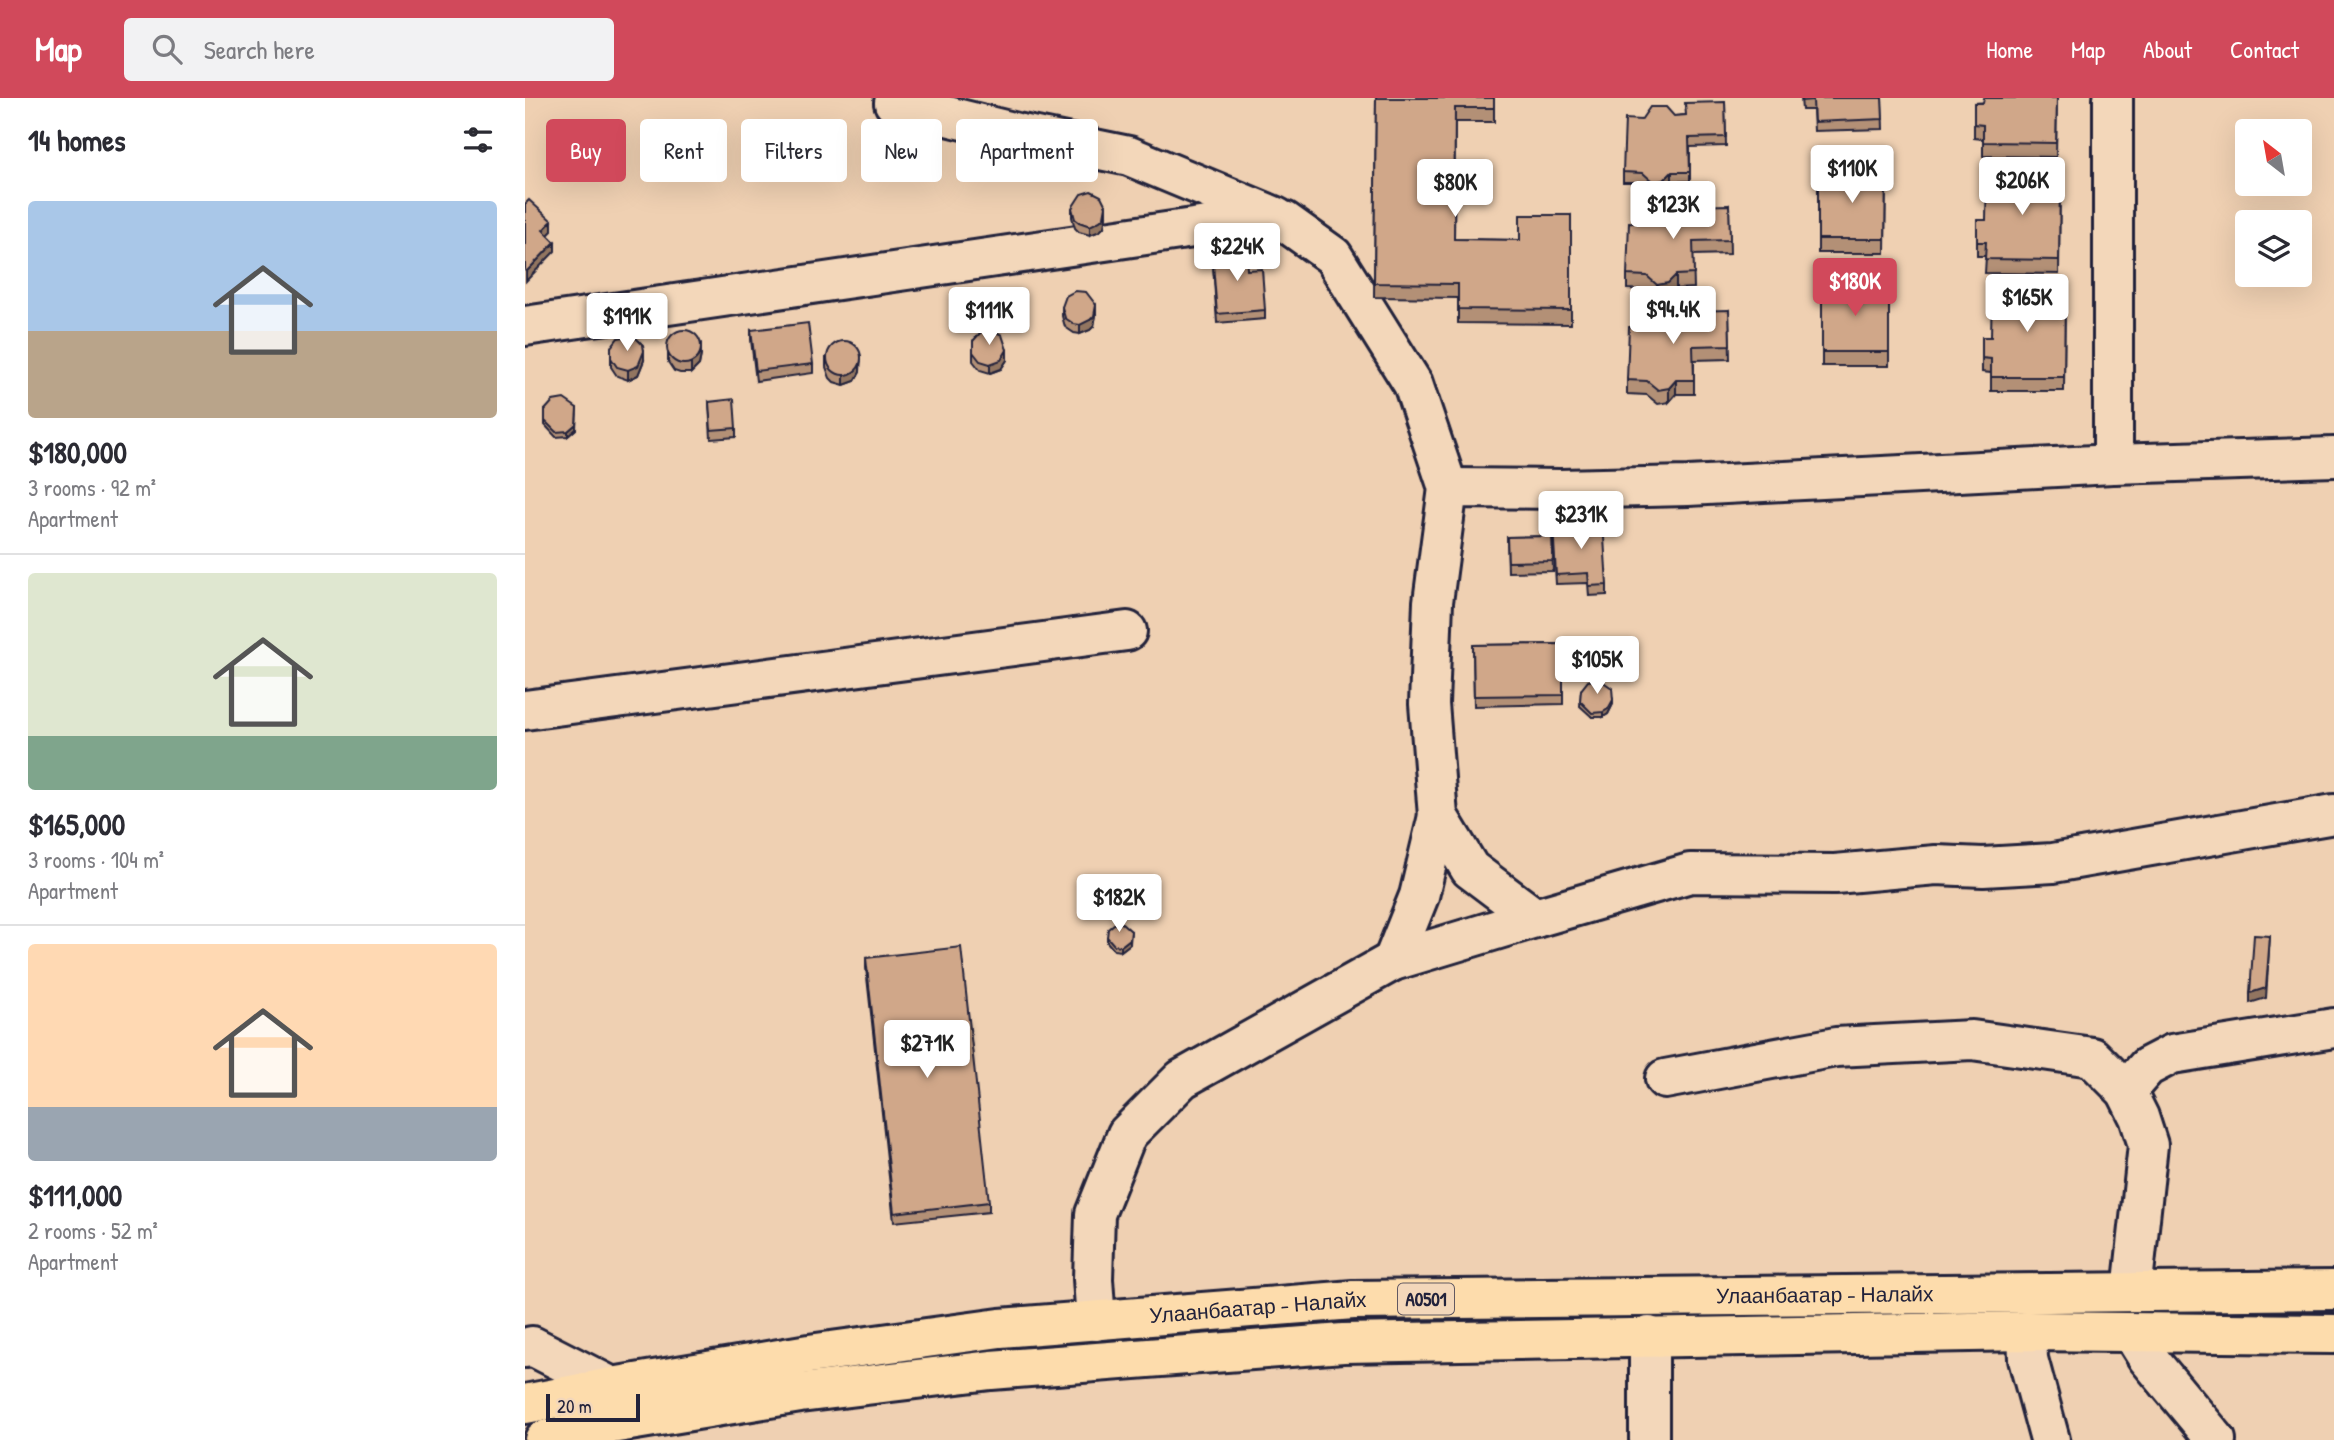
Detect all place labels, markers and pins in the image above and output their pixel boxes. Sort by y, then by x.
pin: $110K [1803,146,1901,205]
pin: $206K [1973,158,2071,217]
pin: $80K [1414,159,1496,219]
pin: $123K [1624,181,1722,241]
pin: $224K [1188,223,1286,283]
pin: $180K [1806,258,1904,318]
pin: $165K [1978,274,2076,334]
pin: $94.4K [1616,286,1730,346]
pin: $111K [940,288,1038,347]
pin: $191K [578,294,676,353]
pin: $231K [1532,491,1630,551]
pin: $105K [1548,636,1646,696]
pin: $182K [1070,874,1168,934]
pin: $271K [878,1020,976,1080]

